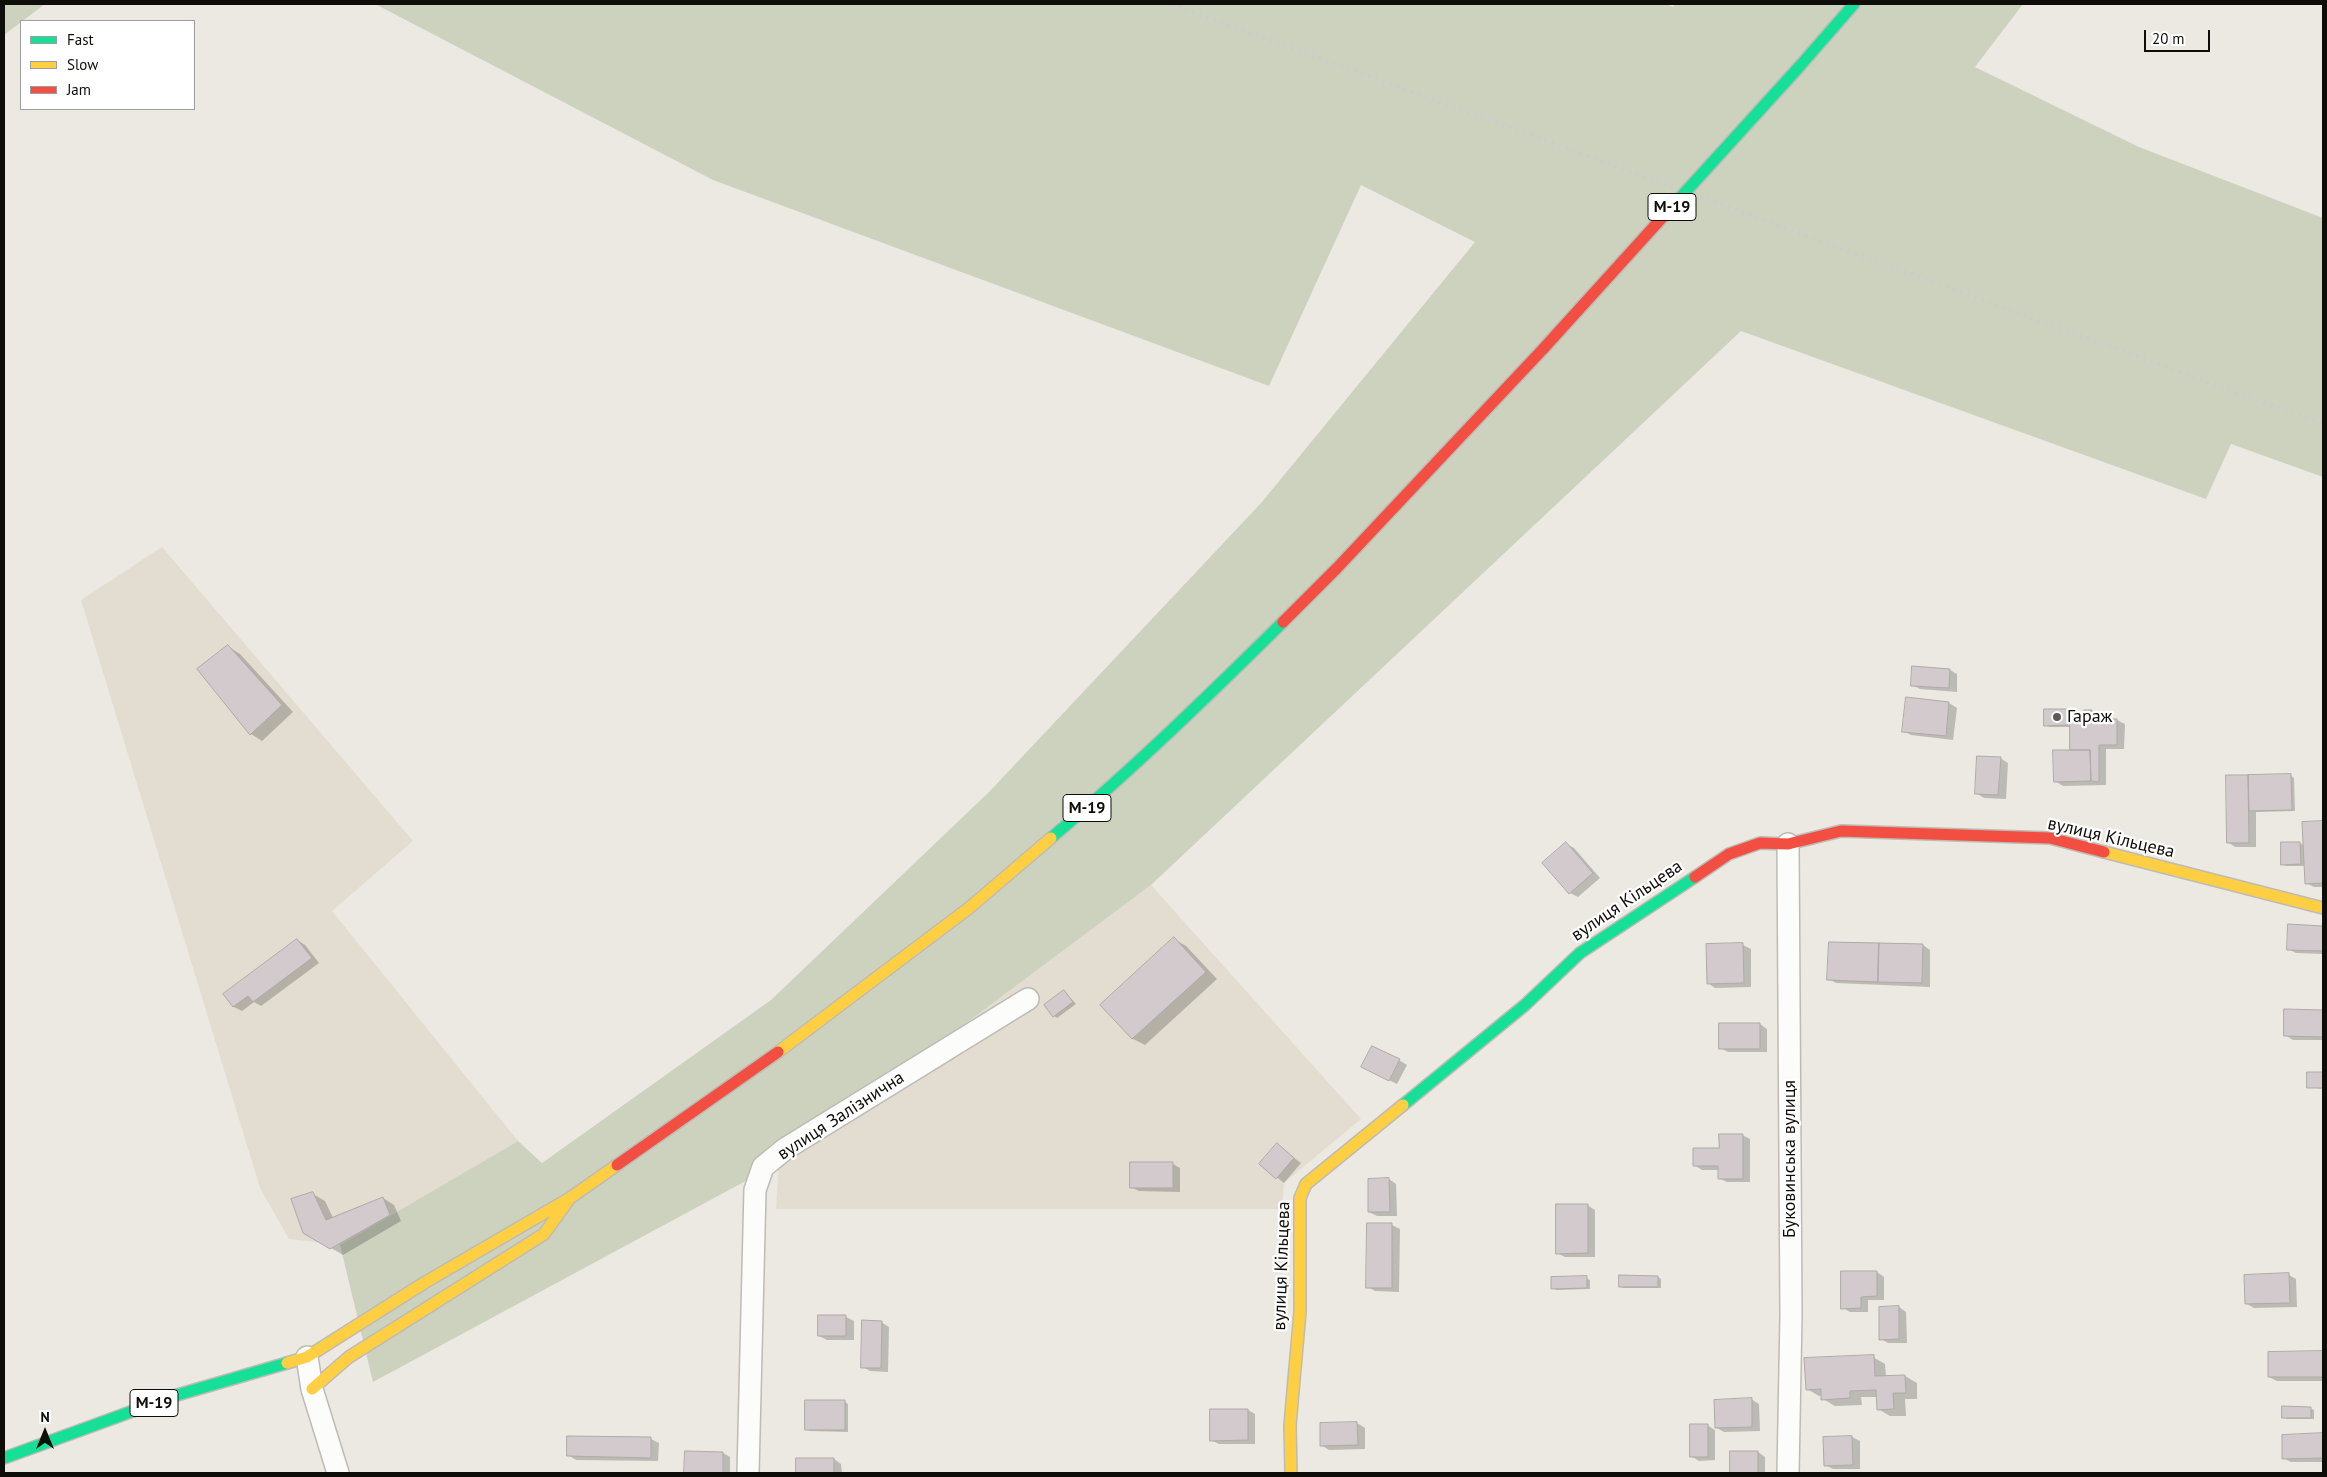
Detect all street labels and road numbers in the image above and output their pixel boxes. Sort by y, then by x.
road number: М-19 [1648,193,1696,220]
road number: М-19 [1063,794,1111,821]
street label: вулиця Кільцева [2046,813,2176,863]
street label: вулиця Кільцева [1567,856,1687,946]
street label: вулиця Залізнична [774,1067,908,1165]
street label: Буковинська вулиця [1779,1080,1801,1238]
street label: вулиця Кільцева [1269,1201,1295,1331]
road number: М-19 [130,1390,178,1416]

